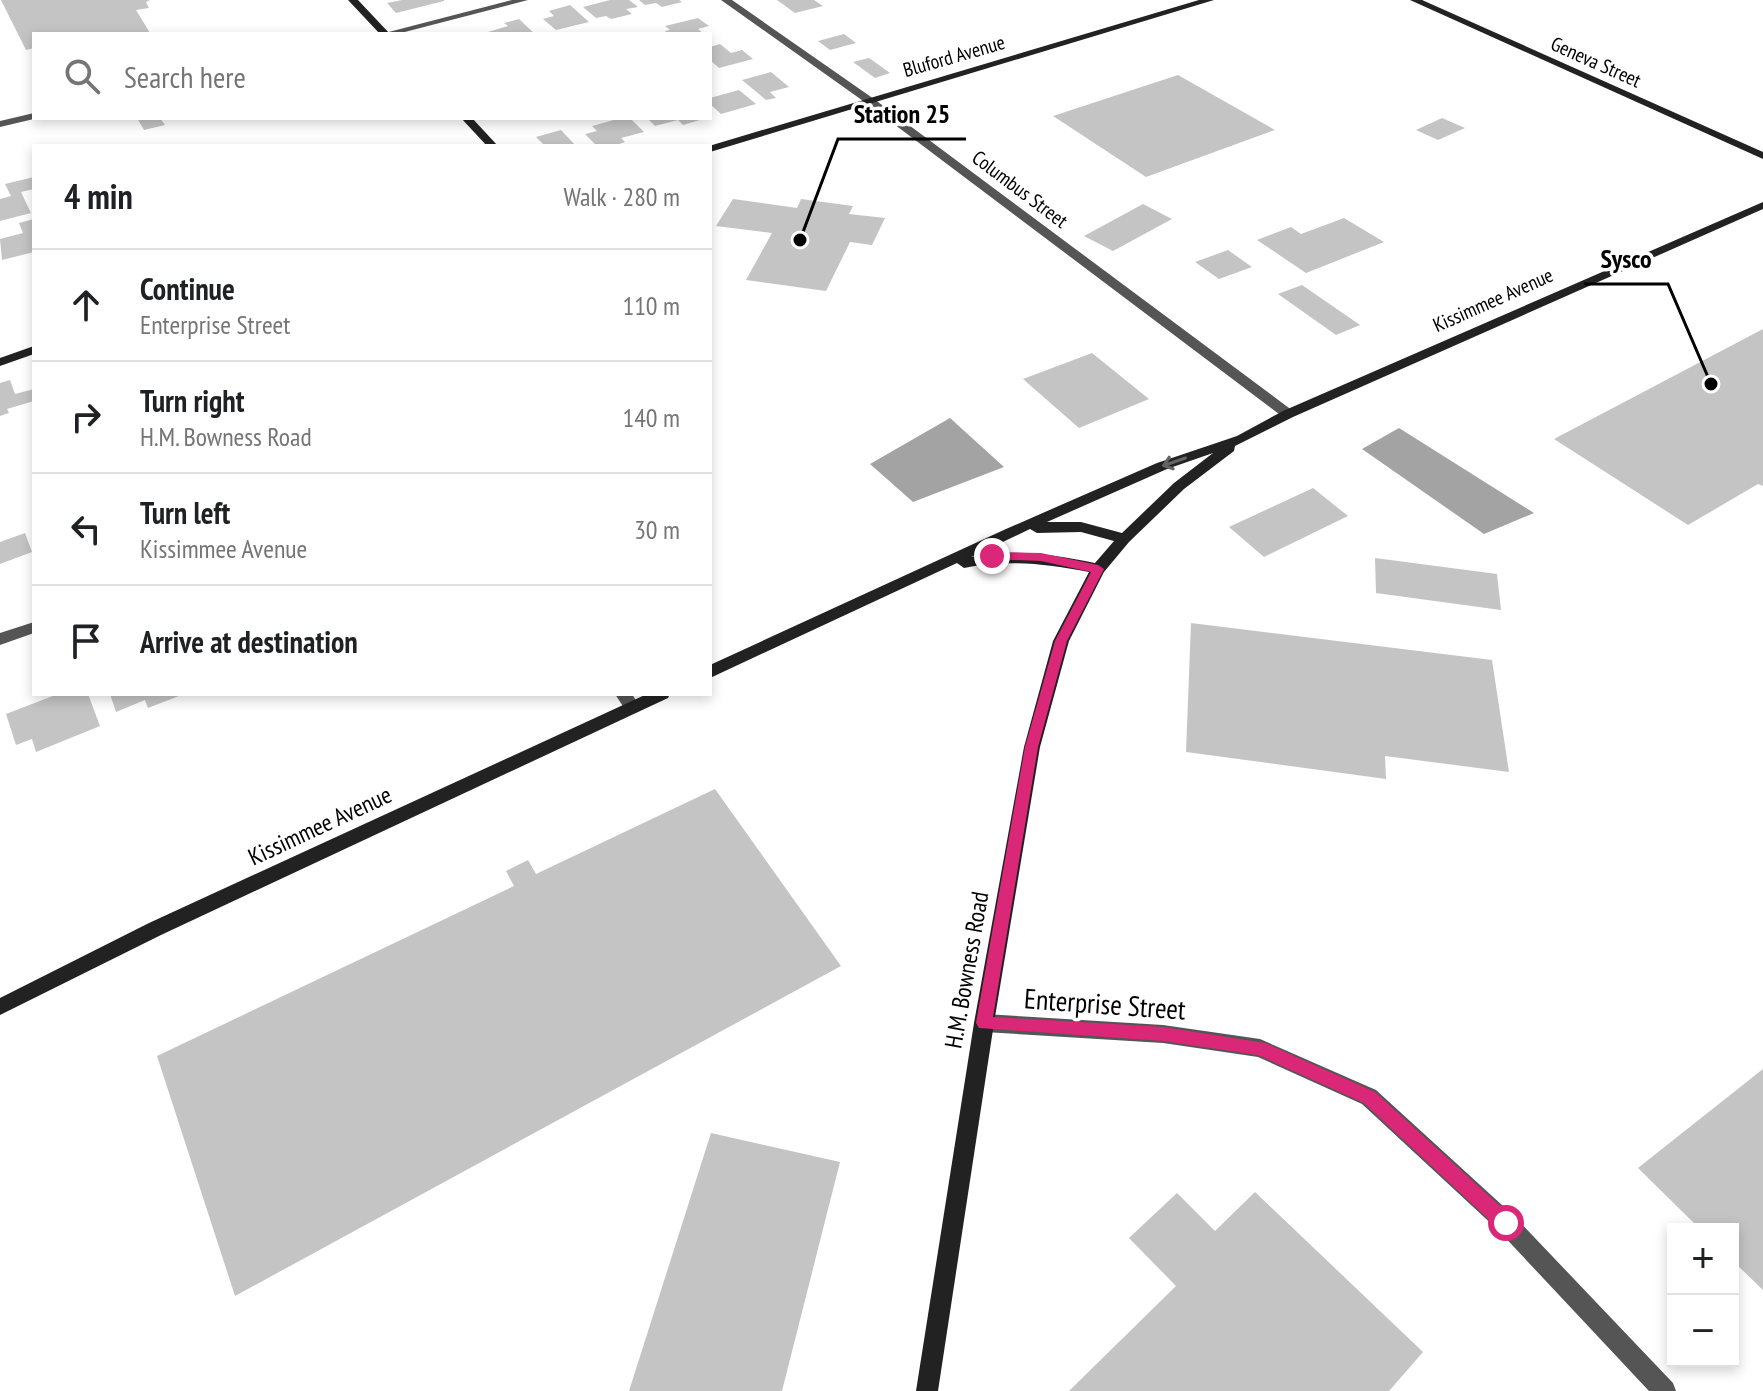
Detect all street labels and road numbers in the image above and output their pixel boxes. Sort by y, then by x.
street label: Bluford Avenue [900,29,1008,83]
street label: Geneva Street [1547,31,1646,94]
street label: Columbus Street [967,145,1073,234]
street label: Kissimmee Avenue [1429,262,1557,338]
street label: Kissimmee Avenue [243,779,396,872]
street label: H.M. Bowness Road [937,889,996,1051]
street label: Enterprise Street [1023,979,1187,1028]

